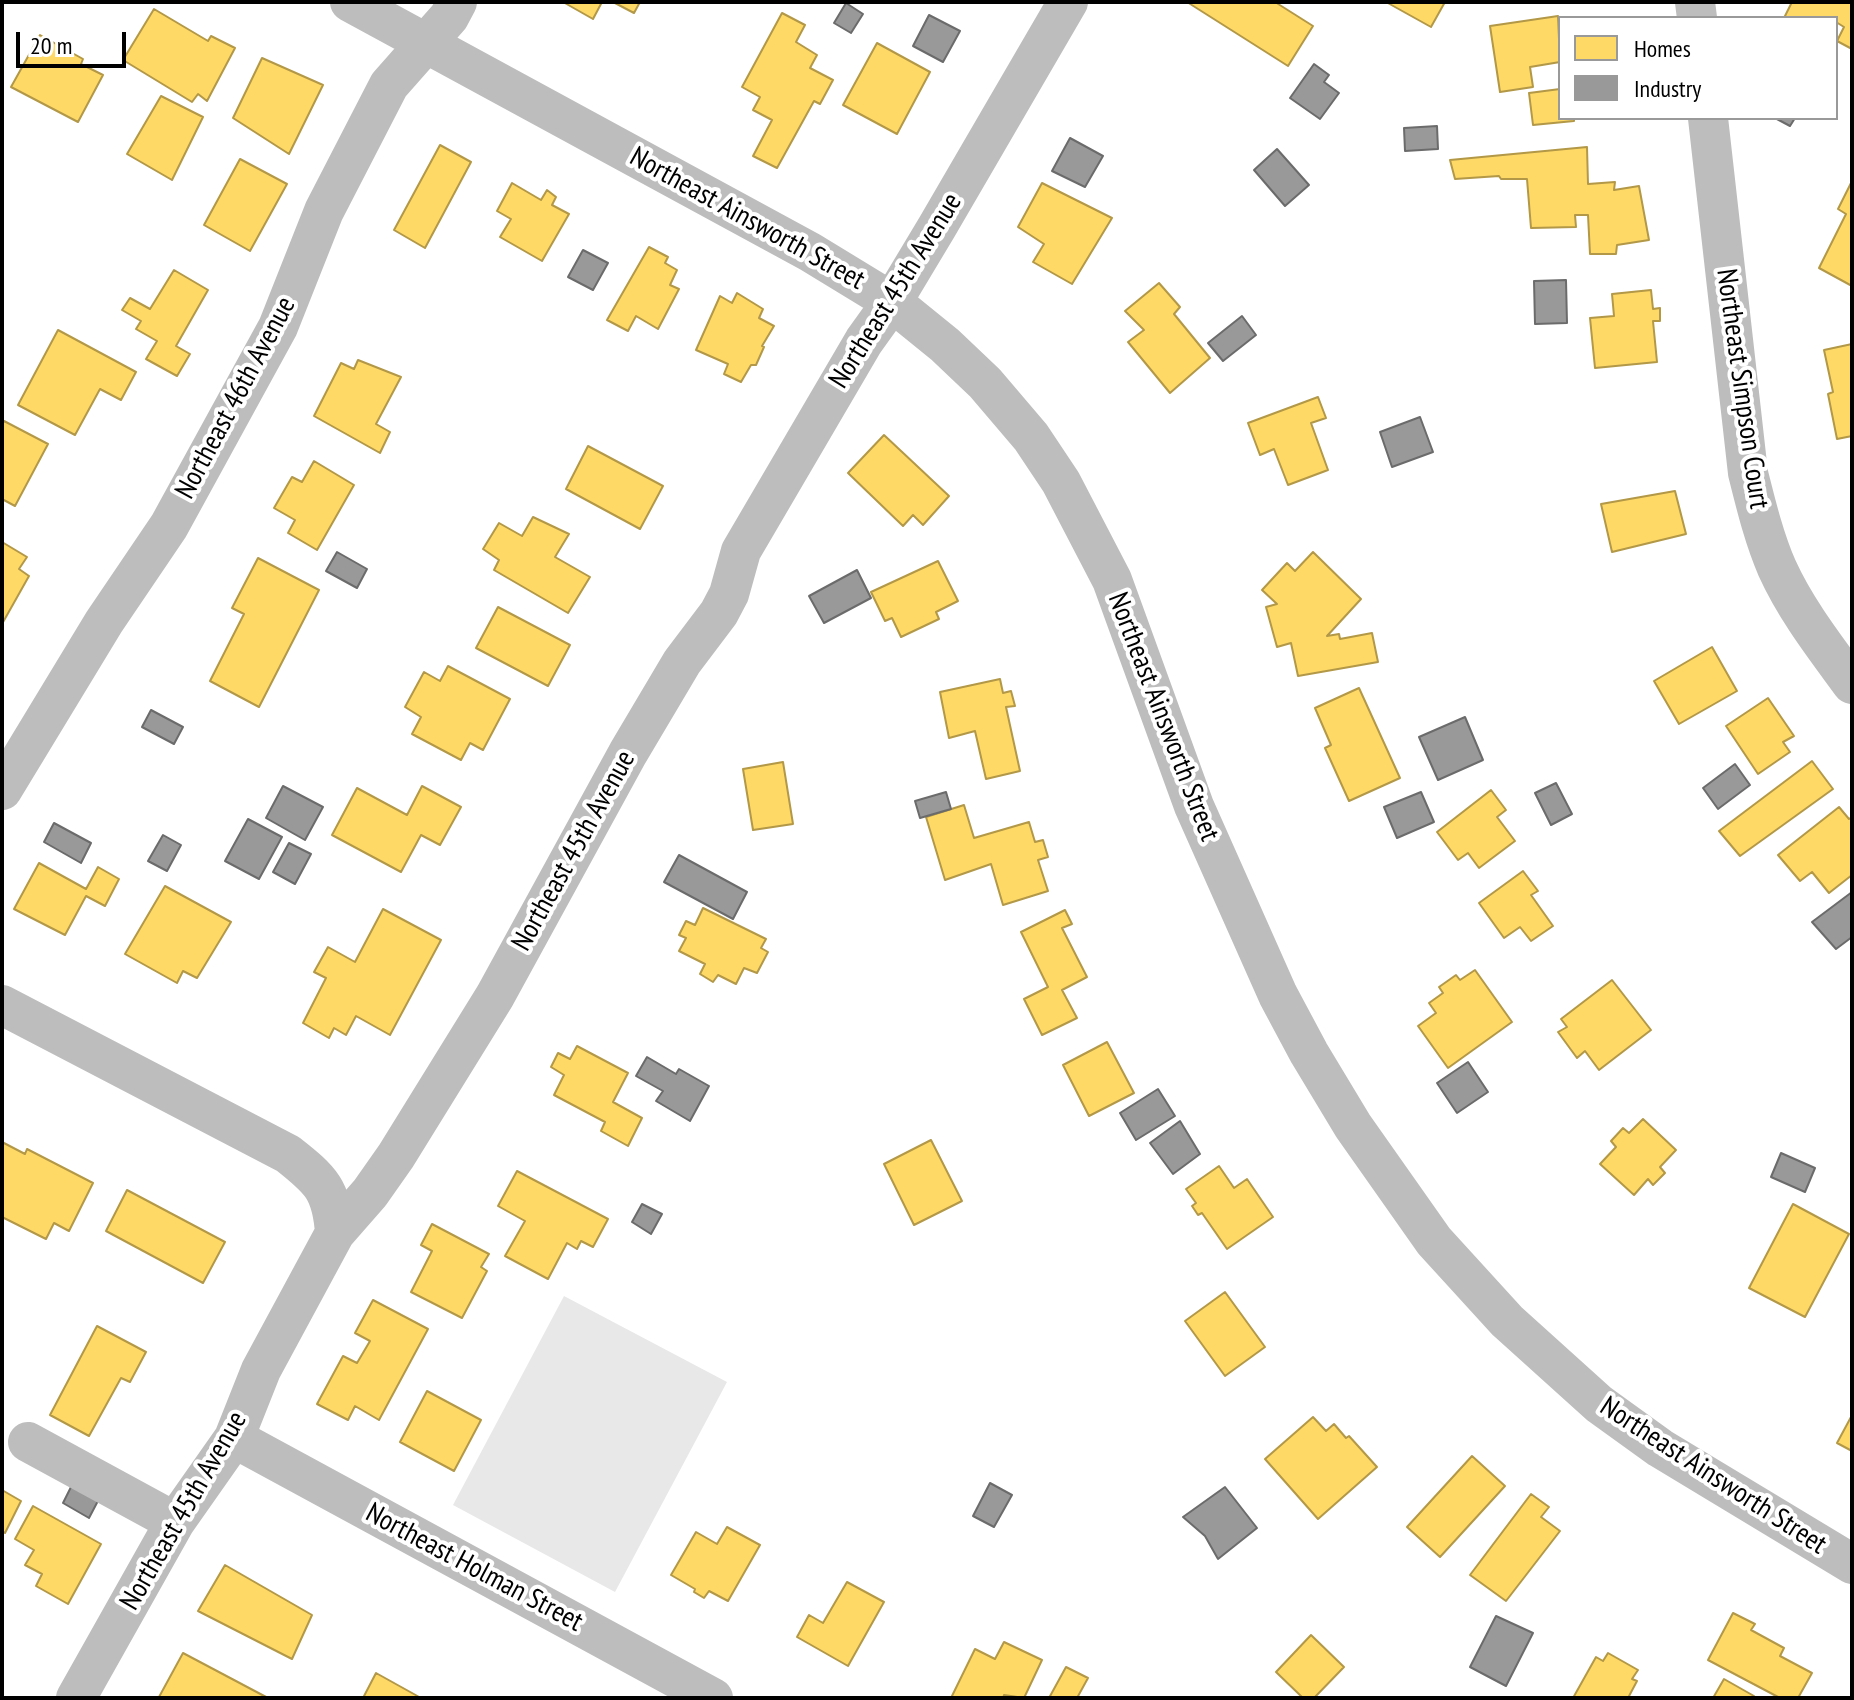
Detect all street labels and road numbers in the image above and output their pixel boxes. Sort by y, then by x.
street label: Northeast Ainsworth Street [624,141,870,297]
street label: Northeast 45th Avenue [823,187,969,395]
street label: Northeast Simpson Court [1709,267,1775,511]
street label: Northeast 46th Avenue [169,292,303,504]
street label: Northeast Ainsworth Street [1100,588,1226,846]
street label: Northeast 45th Avenue [505,745,643,957]
street label: Northeast Ainsworth Street [1594,1390,1832,1562]
street label: Northeast 45th Avenue [114,1406,254,1616]
street label: Northeast Holman Street [360,1497,588,1639]

